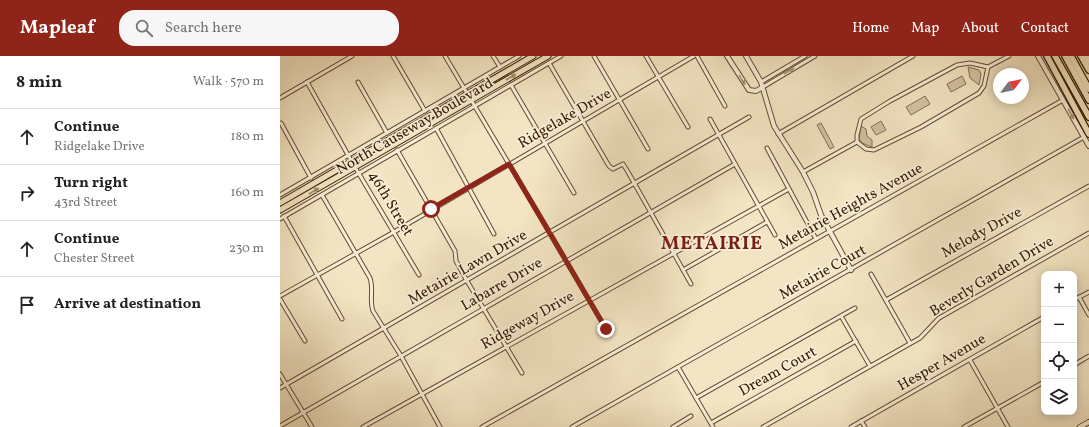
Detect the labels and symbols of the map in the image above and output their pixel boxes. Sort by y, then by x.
one-way arrow [783,68,795,75]
north arrow [993,68,1029,104]
street label: North Causeway Boulevard [333,73,497,181]
one-way arrow [506,74,517,81]
one-way arrow [738,74,745,86]
street label: Ridgelake Drive [514,84,616,154]
one-way arrow [1068,108,1075,120]
street label: Metairie Heights Avenue [775,158,927,256]
street label: 46th Street [362,167,418,241]
one-way arrow [308,187,320,194]
route start [422,200,440,218]
street label: Melody Drive [938,202,1026,264]
street label: Metairie Lawn Drive [404,225,532,311]
district label: METAIRIE [661,231,763,257]
street label: Beverly Garden Drive [926,232,1058,322]
street label: Metairie Court [776,240,870,306]
street label: Labarre Drive [457,253,547,317]
street label: Ridgeway Drive [478,287,578,355]
route end [597,320,615,338]
street label: Hesper Avenue [894,329,990,397]
street label: Dream Court [735,342,821,402]

